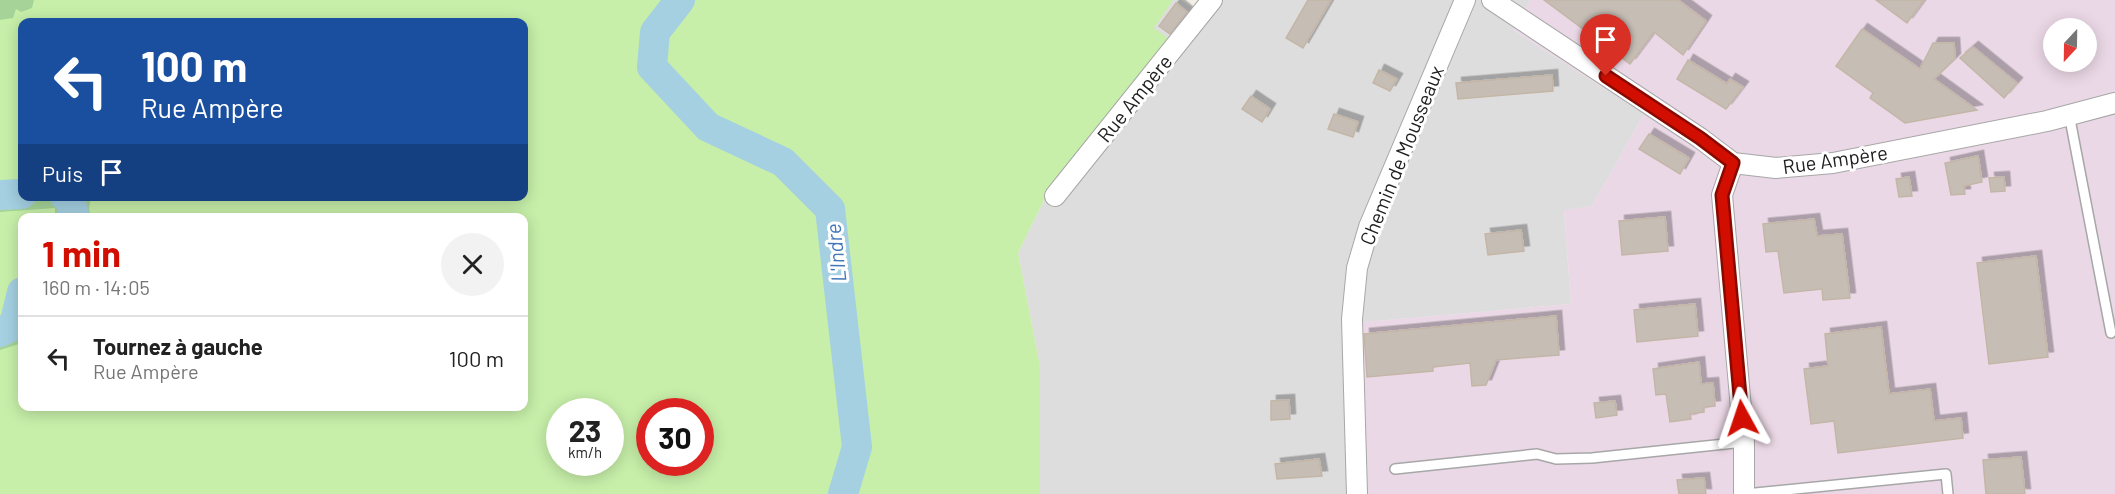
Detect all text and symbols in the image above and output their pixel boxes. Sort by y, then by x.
pin [1580,14,1631,76]
north arrow [2043,18,2097,72]
map controls [2043,18,2097,72]
icon: arrive [1589,23,1622,56]
text: 100 m [141,40,247,90]
icon: left [42,42,120,120]
street label: Rue Ampère [1091,49,1177,147]
street label: Chemin de Mousseaux [1354,61,1448,248]
text: Rue Ampère [141,91,284,123]
street label: Rue Ampère [1781,140,1889,178]
icon: arrive [95,156,128,189]
text: Puis [42,160,83,186]
water label: L'Indre [819,222,851,284]
text: 1 min [42,231,121,274]
button: close [441,233,504,296]
text: 160 m · 14:05 [42,275,150,299]
text: Tournez à gauche [93,333,263,359]
icon: left [42,342,75,375]
text: 100 m [449,345,504,371]
text: Rue Ampère [93,359,199,383]
position arrow [1710,386,1774,450]
speed limit sign: 30 [636,398,714,476]
text: 23 [569,412,601,448]
text: km/h [568,443,602,461]

